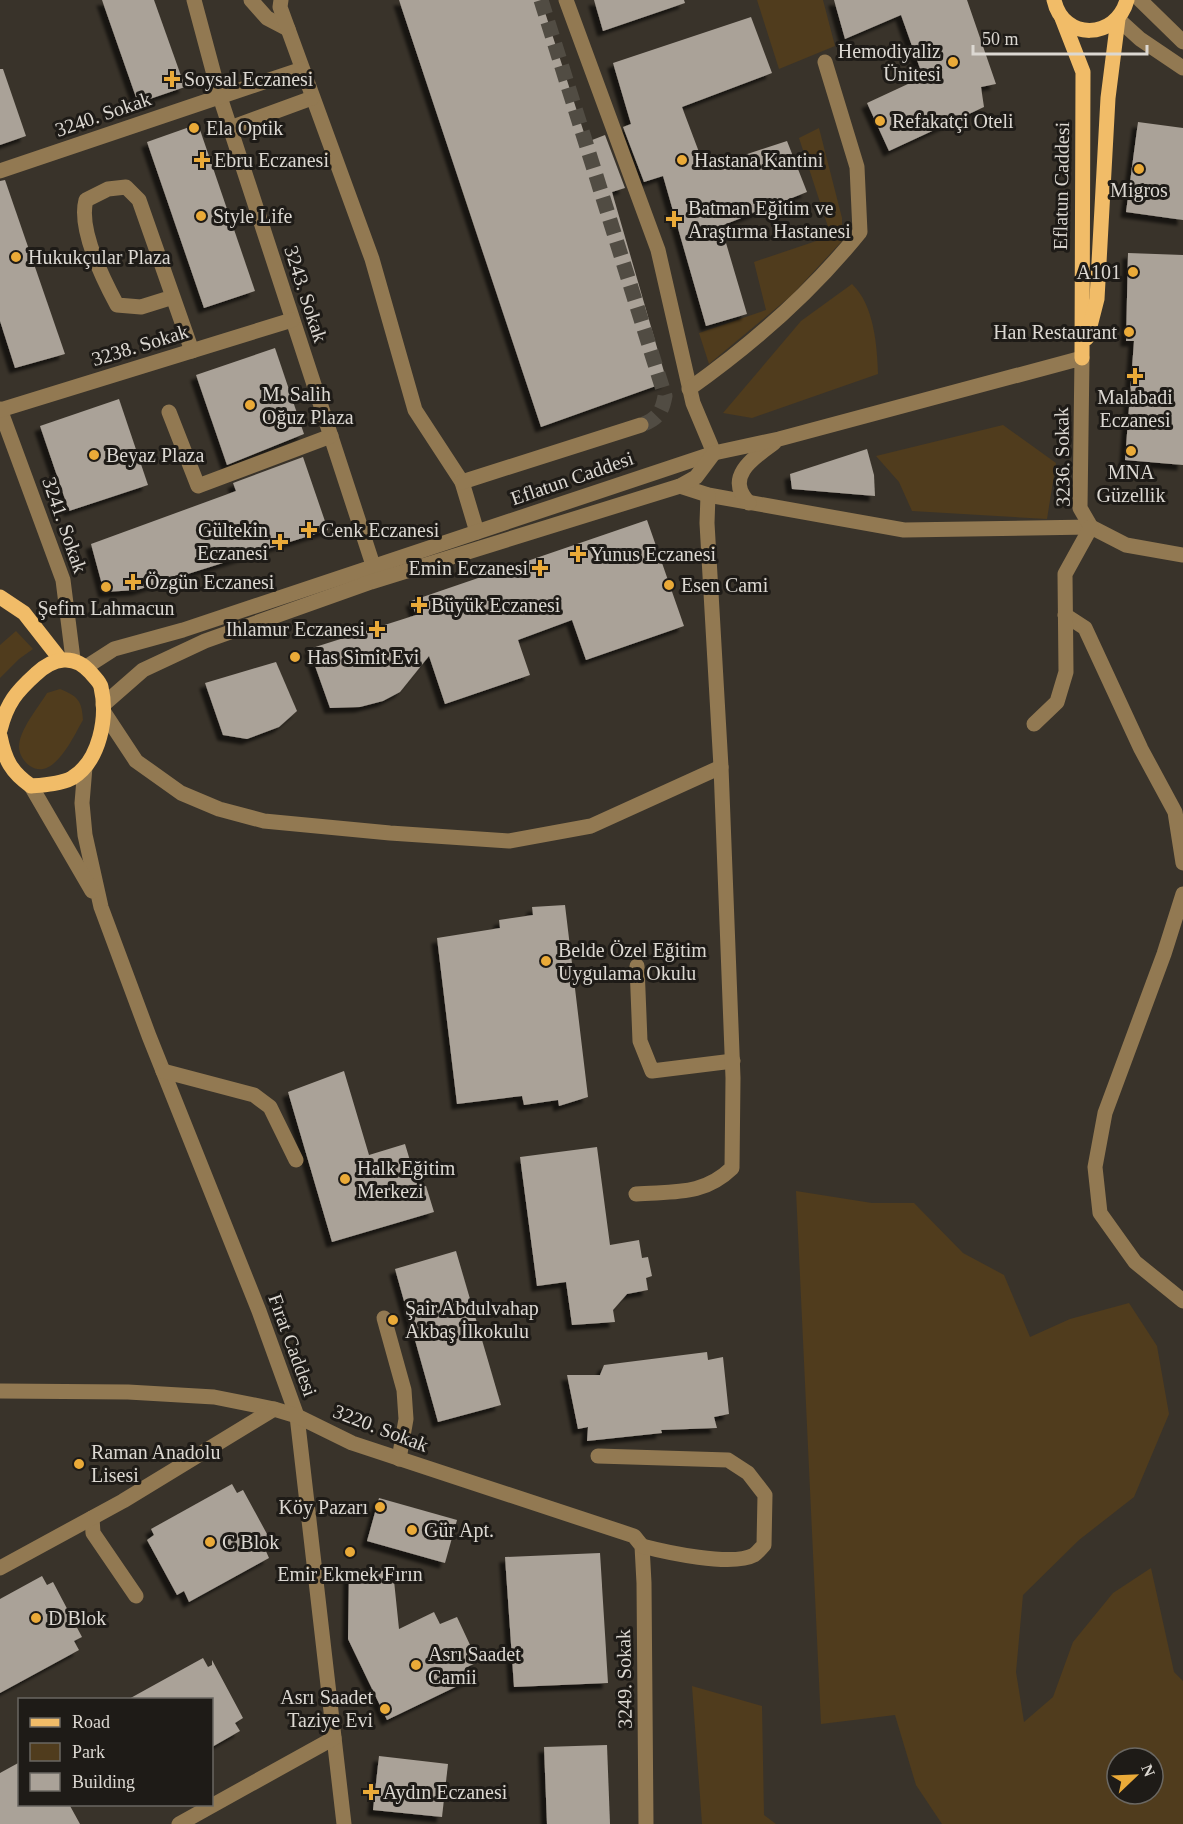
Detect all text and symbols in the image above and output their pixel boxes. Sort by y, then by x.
scale bar [973,18,1147,56]
text: 50 m [982,29,1019,49]
place label: Hemodiyaliz Ünitesi [838,40,941,85]
marker: Hemodiyaliz Ünitesi [946,55,960,69]
place label: Soysal Eczanesi [184,68,314,91]
marker: Soysal Eczanesi [165,72,179,86]
street label: 3240. Sokak [52,87,154,141]
place label: Refakatçi Oteli [892,110,1014,133]
marker: Refakatçi Oteli [873,114,887,128]
place label: Ela Optik [206,117,283,140]
marker: Ela Optik [187,121,201,135]
street label: Eflatun Caddesi [1049,121,1073,250]
place label: Ebru Eczanesi [214,149,329,171]
place label: Hastana Kantini [694,149,824,171]
marker: Ebru Eczanesi [195,153,209,167]
marker: Hastana Kantini [675,153,689,167]
marker: Migros [1132,162,1146,176]
place label: Migros [1110,179,1168,202]
place label: Batman Eğitim ve Araştırma Hastanesi [688,197,851,243]
place label: Style Life [213,205,293,228]
marker: Style Life [194,209,208,223]
marker: Batman Eğitim ve Araştırma Hastanesi [665,210,683,228]
street label: 3243. Sokak [280,243,332,345]
place label: Hukukçular Plaza [28,246,171,269]
marker: Hukukçular Plaza [9,250,23,264]
place label: A101 [1077,261,1121,283]
marker: A101 [1126,265,1140,279]
street label: 3238. Sokak [89,320,191,370]
place label: Han Restaurant [993,321,1117,343]
marker: Han Restaurant [1122,325,1136,339]
marker: Malabadi Eczanesi [1128,369,1142,383]
place label: M. Salih Oğuz Plaza [262,383,354,429]
place label: Malabadi Eczanesi [1097,386,1173,431]
marker: M. Salih Oğuz Plaza [243,398,257,412]
street label: 3236. Sokak [1050,407,1074,507]
place label: Beyaz Plaza [106,444,204,467]
marker: MNA Güzellik [1124,444,1138,458]
street label: Eflatun Caddesi [508,447,637,509]
marker: Beyaz Plaza [87,448,101,462]
place label: MNA Güzellik [1097,461,1165,506]
street label: 3241. Sokak [38,474,92,576]
place label: Gültekin Eczanesi [197,519,268,564]
place label: Cenk Eczanesi [321,519,440,541]
marker: Cenk Eczanesi [302,523,316,537]
marker: Gültekin Eczanesi [273,535,287,549]
place label: Yunus Eczanesi [590,543,717,565]
marker: Yunus Eczanesi [571,547,585,561]
place label: Emin Eczanesi [409,557,528,579]
marker: Emin Eczanesi [533,561,547,575]
place label: Özgün Eczanesi [145,571,275,594]
place label: Esen Cami [681,574,769,596]
marker: Özgün Eczanesi [126,575,140,589]
marker: Esen Cami [662,578,676,592]
marker: Şefim Lahmacun [99,580,113,594]
place label: Büyük Eczanesi [431,594,561,617]
place label: Şefim Lahmacun [37,597,175,620]
marker: Büyük Eczanesi [412,598,426,612]
place label: Ihlamur Eczanesi [226,618,365,640]
marker: Ihlamur Eczanesi [370,622,384,636]
place label: Has Simit Evi [307,646,420,668]
marker: Has Simit Evi [288,650,302,664]
place label: Belde Özel Eğitim Uygulama Okulu [558,939,707,985]
marker: Belde Özel Eğitim Uygulama Okulu [539,954,553,968]
place label: Halk Eğitim Merkezi [357,1157,456,1202]
marker: Halk Eğitim Merkezi [338,1172,352,1186]
street label: Fırat Caddesi [264,1291,322,1400]
place label: Şair Abdulvahap Akbaş İlkokulu [405,1297,539,1343]
marker: Şair Abdulvahap Akbaş İlkokulu [386,1313,400,1327]
street label: 3220. Sokak [330,1400,432,1456]
place label: Raman Anadolu Lisesi [91,1441,220,1486]
marker: Raman Anadolu Lisesi [72,1457,86,1471]
place label: Köy Pazarı [279,1496,368,1519]
marker: Köy Pazarı [373,1500,387,1514]
place label: Gür Apt. [424,1519,494,1542]
marker: Gür Apt. [405,1523,419,1537]
place label: C Blok [222,1531,279,1553]
marker: C Blok [203,1535,217,1549]
marker: Emir Ekmek Fırın [343,1545,357,1559]
place label: Emir Ekmek Fırın [277,1563,423,1585]
place label: D Blok [48,1607,106,1629]
marker: D Blok [29,1611,43,1625]
street label: 3249. Sokak [612,1629,636,1729]
place label: Asrı Saadet Camii [428,1643,521,1688]
marker: Asrı Saadet Camii [409,1658,423,1672]
place label: Asrı Saadet Taziye Evi [280,1686,373,1732]
legend [18,1698,213,1806]
marker: Asrı Saadet Taziye Evi [378,1702,392,1716]
text: Road [72,1712,110,1732]
text: Park [72,1742,105,1762]
north arrow [1105,1746,1165,1806]
text: N [1138,1762,1159,1779]
text: Building [72,1772,135,1792]
place label: Aydın Eczanesi [383,1781,508,1804]
marker: Aydın Eczanesi [364,1785,378,1799]

